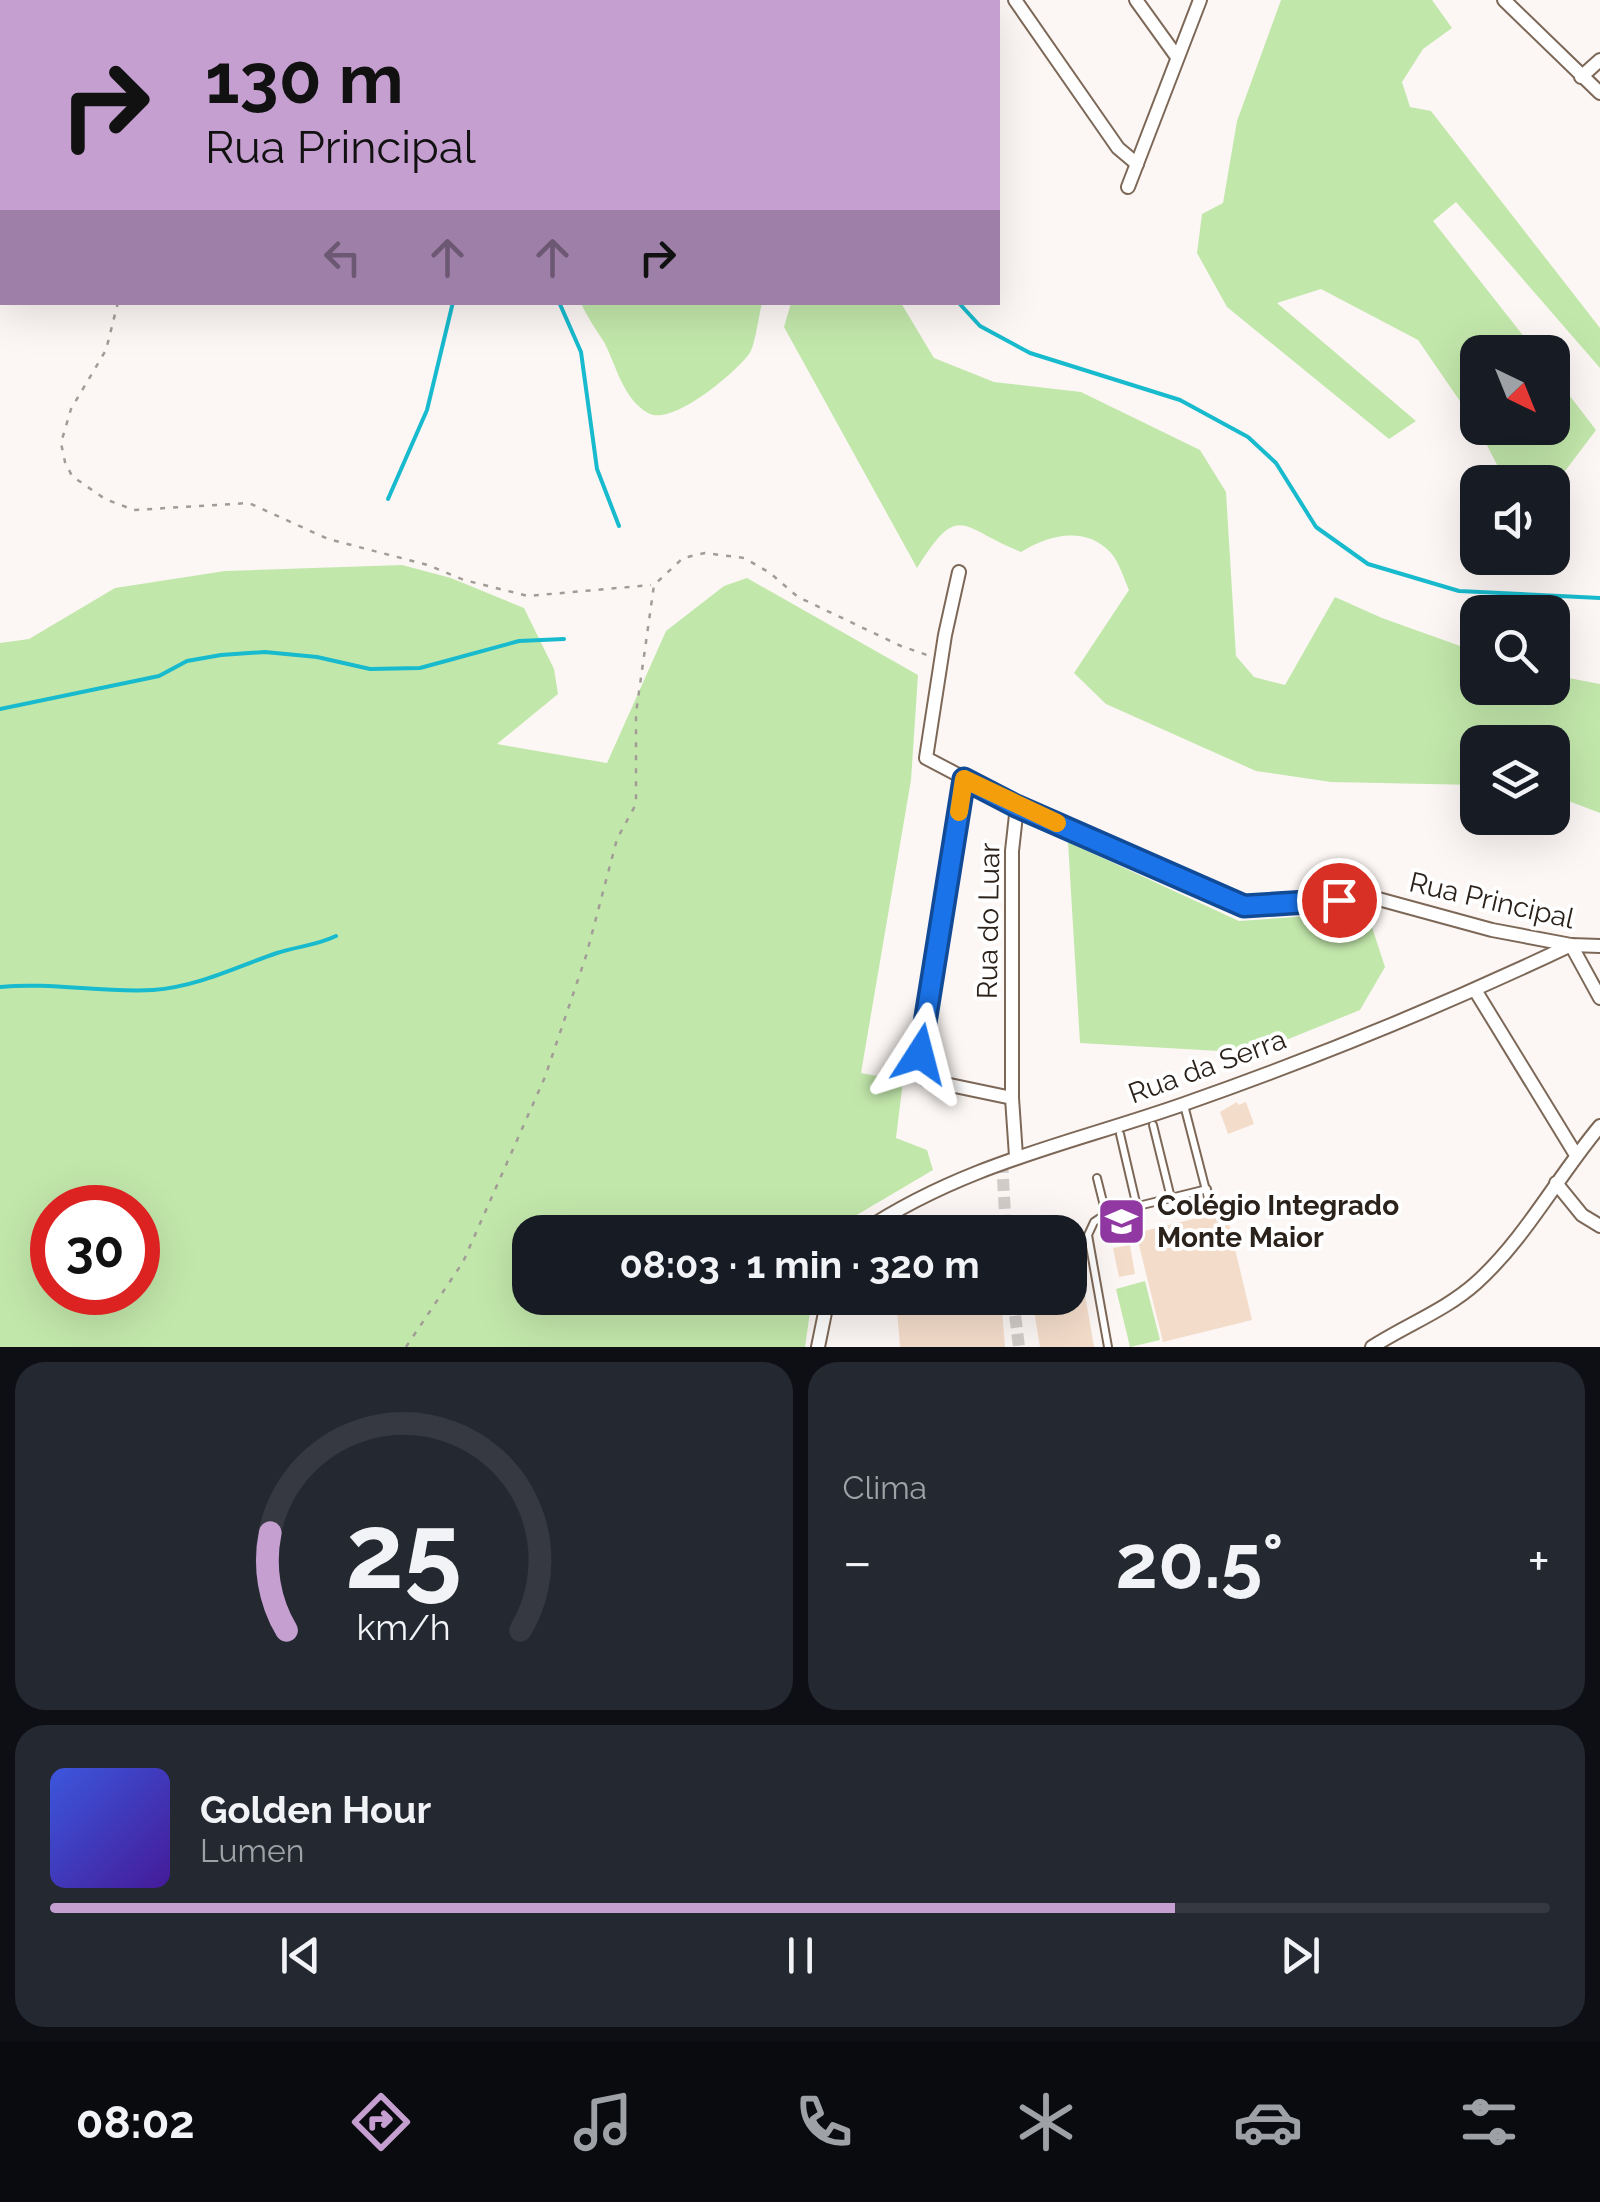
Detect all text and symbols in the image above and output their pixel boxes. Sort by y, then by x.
text: 130 m [205,37,404,119]
icon: right [40,40,170,170]
text: Rua Principal [205,121,476,174]
icon: left [315,230,370,285]
icon: ahead [420,230,475,285]
icon: ahead [525,230,580,285]
icon: right [630,230,685,285]
north arrow [1460,335,1570,445]
map controls [1460,335,1570,835]
button: sound [1460,465,1570,575]
button: search [1460,595,1570,705]
button: layers [1460,725,1570,835]
street label: Rua do Luar [971,842,1006,999]
pin [1297,858,1382,943]
street label: Rua Principal [1406,865,1578,936]
icon: arrive [1312,873,1367,928]
position arrow [868,1002,972,1106]
street label: Rua da Serra [1124,1023,1290,1110]
speed limit sign: 30 [30,1185,160,1315]
place label: Colégio Integrado Monte Maior [1157,1189,1399,1254]
school or university icon: Colégio Integrado Monte Maior [1096,1195,1148,1247]
text: 08:03 · 1 min · 320 m [619,1242,980,1287]
text: Clima [843,1469,927,1506]
text: 25 [346,1490,462,1612]
text: 20.5° [1116,1517,1284,1606]
text: − [843,1529,872,1594]
text: + [1527,1529,1550,1594]
text: km/h [357,1606,451,1648]
text: Golden Hour [200,1787,431,1832]
text: Lumen [200,1832,304,1869]
icon: previous [273,1928,328,1983]
icon: pause [773,1928,828,1983]
icon: next [1273,1928,1328,1983]
icon: directions [346,2087,416,2157]
icon: music [568,2087,638,2157]
icon: phone [789,2087,859,2157]
icon: climate [1011,2087,1081,2157]
icon: car [1233,2087,1303,2157]
icon: filters [1454,2087,1524,2157]
text: 08:02 [76,2096,195,2149]

